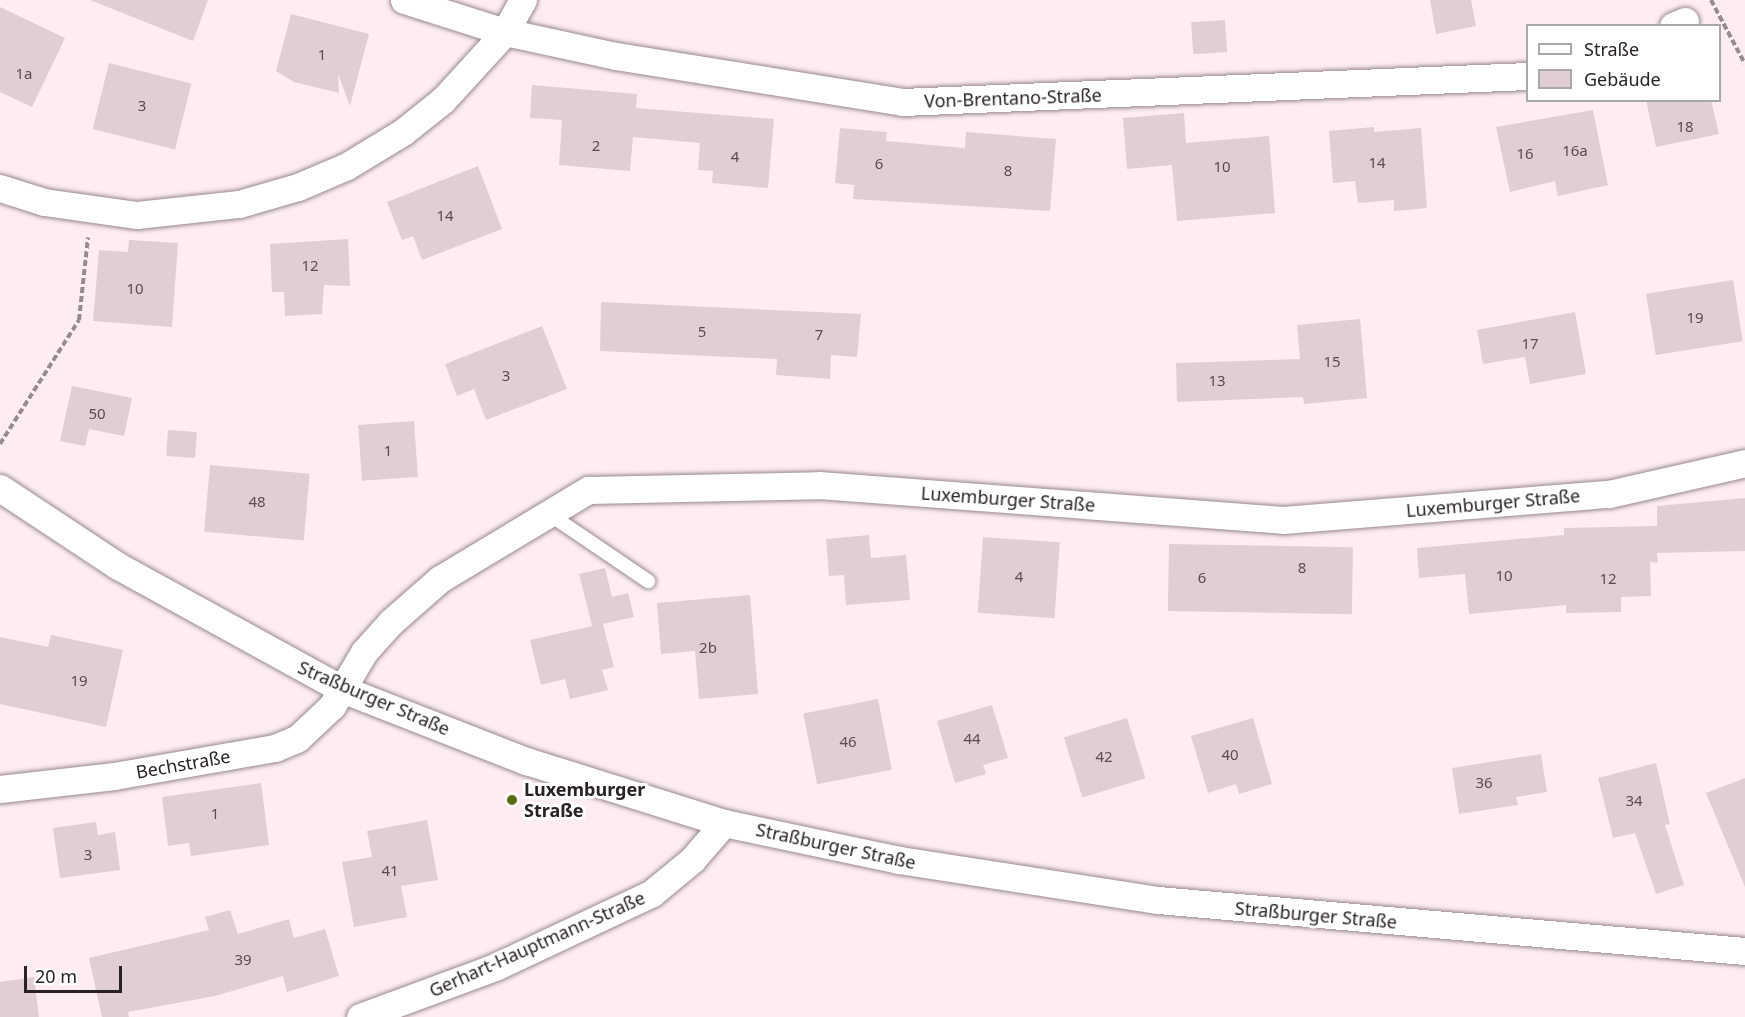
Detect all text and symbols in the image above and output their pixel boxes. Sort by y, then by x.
legend [1526,24,1721,102]
text: Straße [1584,37,1639,61]
house number: 1 [318,46,326,64]
house number: 1a [16,65,32,83]
text: Gebäude [1584,67,1661,91]
street label: Von-Brentano-Straße [924,84,1102,112]
house number: 3 [138,97,146,115]
house number: 18 [1676,118,1694,136]
house number: 2 [592,137,600,155]
house number: 16a [1562,142,1588,160]
house number: 16 [1516,145,1534,163]
house number: 4 [731,148,739,166]
house number: 14 [1368,154,1386,172]
house number: 6 [875,155,883,173]
house number: 10 [1213,158,1231,176]
house number: 8 [1004,162,1012,180]
house number: 14 [436,207,454,225]
house number: 12 [301,257,319,275]
house number: 10 [126,280,144,298]
house number: 19 [1686,309,1704,327]
house number: 5 [698,323,706,341]
house number: 7 [815,326,823,344]
house number: 17 [1521,335,1539,353]
house number: 15 [1323,353,1341,371]
house number: 3 [502,367,510,385]
house number: 13 [1208,372,1226,390]
house number: 50 [88,405,106,423]
house number: 1 [384,442,392,460]
street label: Luxemburger Straße [920,482,1096,516]
street label: Luxemburger Straße [1405,485,1581,521]
house number: 48 [248,493,266,511]
house number: 8 [1298,559,1306,577]
house number: 10 [1495,567,1513,585]
house number: 4 [1015,568,1023,586]
house number: 6 [1198,569,1206,587]
house number: 12 [1599,570,1617,588]
house number: 2b [699,639,717,657]
street label: Straßburger Straße [295,656,453,740]
house number: 19 [70,672,88,690]
house number: 44 [963,730,981,748]
house number: 46 [839,733,857,751]
street label: Bechstraße [134,745,232,783]
house number: 40 [1221,746,1239,764]
house number: 42 [1095,748,1113,766]
house number: 36 [1475,774,1493,792]
place label: Luxemburger Straße [524,779,645,822]
house number: 34 [1625,792,1643,810]
marker: Luxemburger Straße [505,793,519,807]
house number: 1 [211,805,219,823]
street label: Straßburger Straße [754,819,918,873]
house number: 3 [84,846,92,864]
house number: 41 [381,862,399,880]
street label: Gerhart-Hauptmann-Straße [426,887,648,1001]
street label: Straßburger Straße [1234,897,1398,933]
house number: 39 [234,951,252,969]
scale bar [27,954,124,992]
text: 20 m [35,964,77,988]

